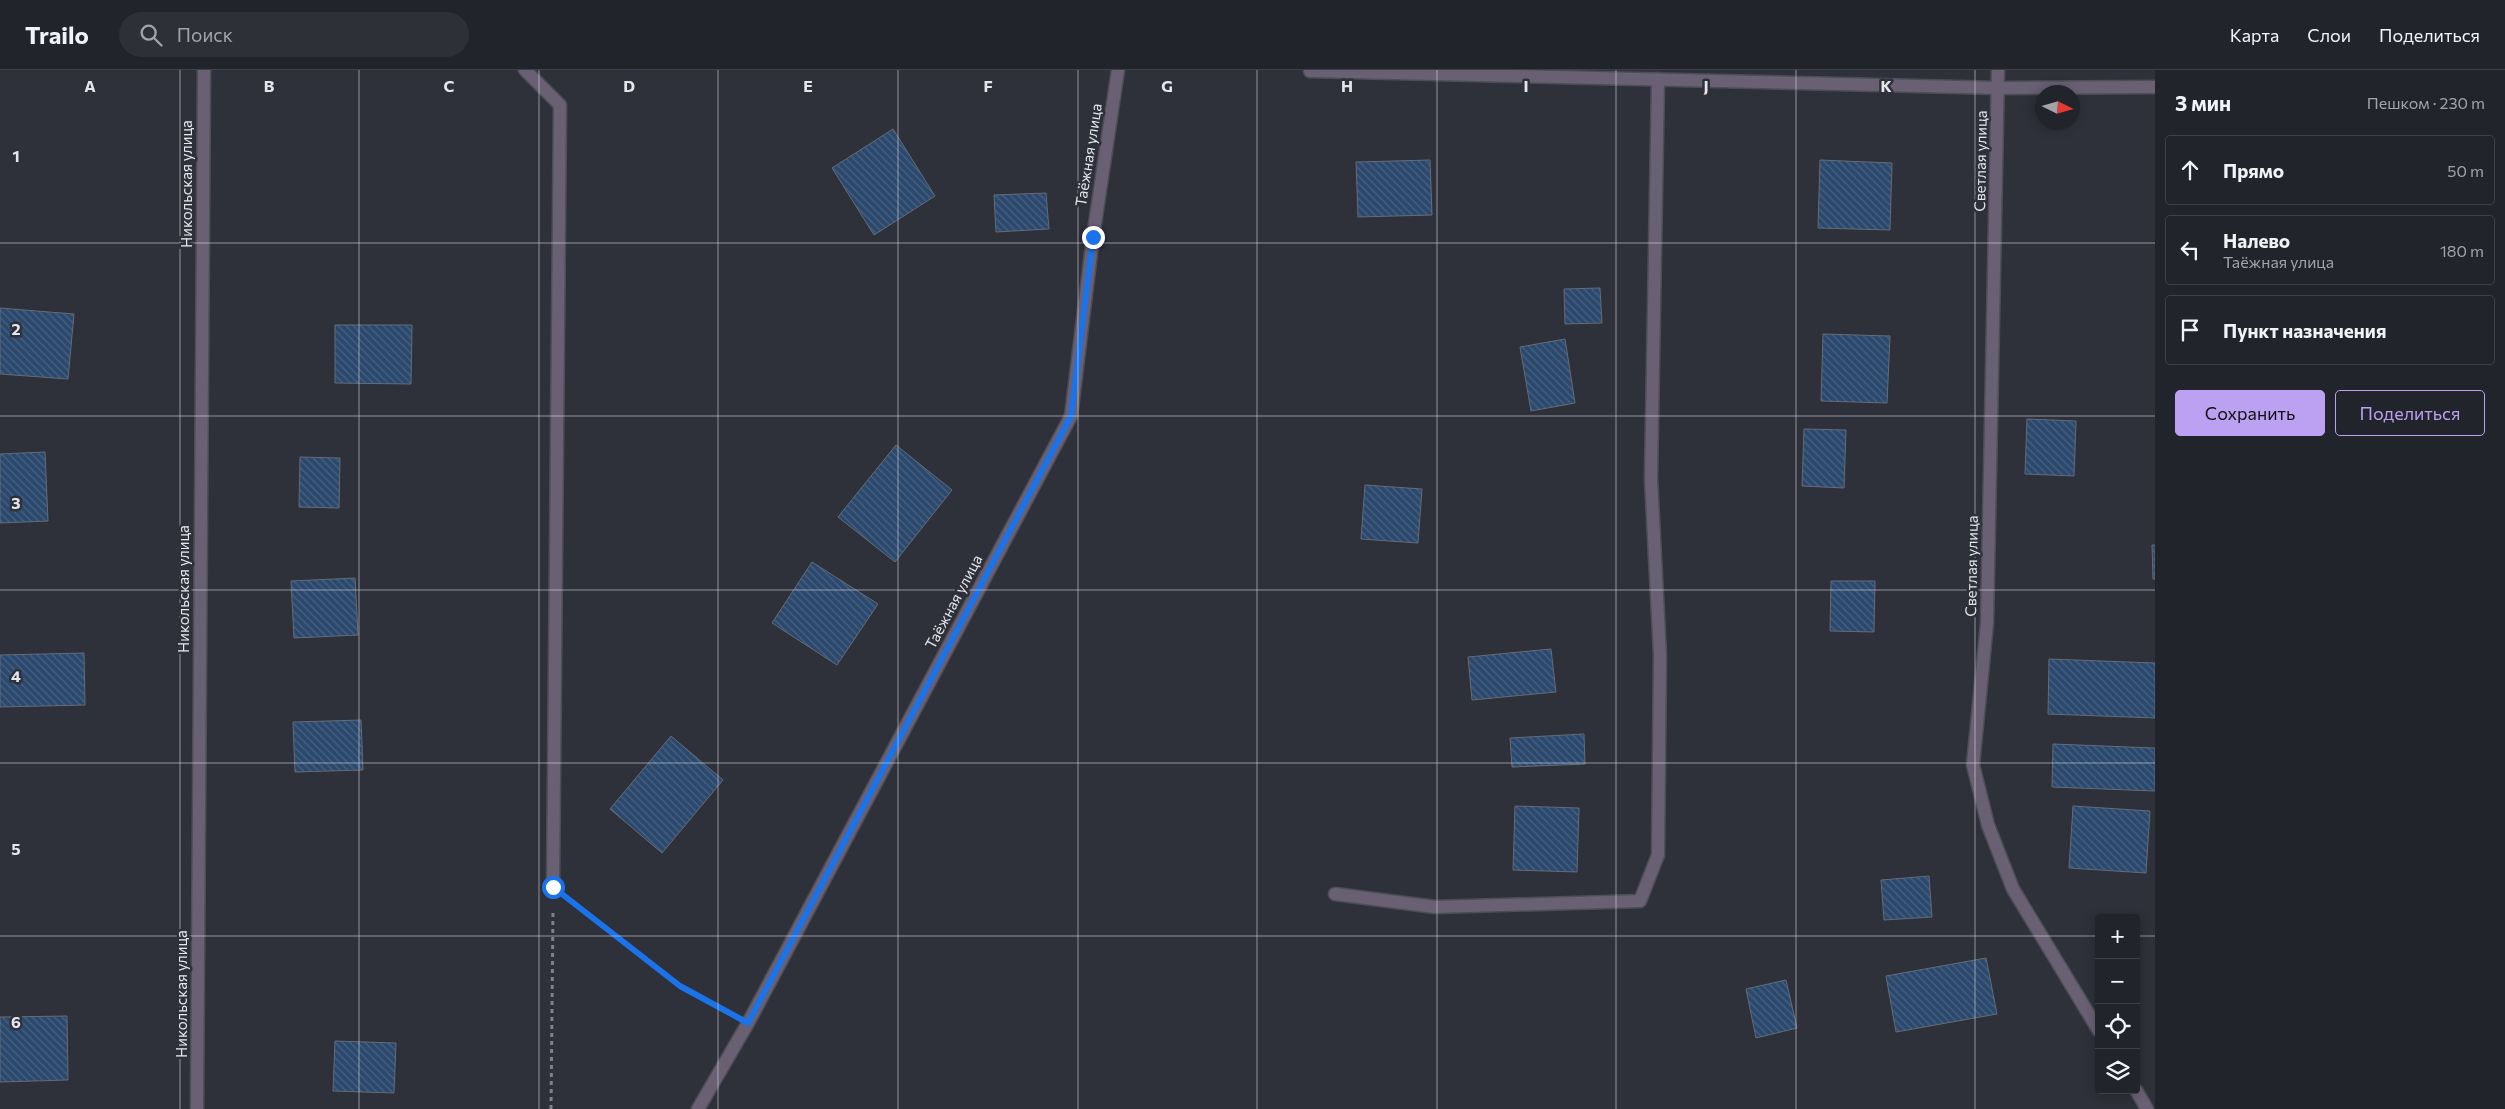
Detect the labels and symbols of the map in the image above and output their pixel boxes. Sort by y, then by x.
text: A [84,76,96,95]
text: B [264,76,275,95]
text: C [444,76,455,95]
text: D [623,76,635,95]
text: E [803,76,813,95]
text: F [983,76,993,95]
text: G [1161,76,1173,95]
text: H [1341,76,1353,95]
text: I [1523,76,1529,95]
text: J [1703,76,1709,95]
text: K [1880,76,1892,95]
north arrow [2035,85,2080,130]
street label: Таёжная улица [1071,102,1105,208]
street label: Светлая улица [1970,110,1990,212]
street label: Никольская улица [177,120,195,248]
text: 1 [12,146,20,165]
route end [1082,226,1105,249]
text: 2 [11,319,21,338]
text: 3 [11,493,21,512]
street label: Светлая улица [1961,515,1981,617]
street label: Никольская улица [174,525,192,653]
street label: Таёжная улица [921,551,985,652]
text: 4 [11,666,21,685]
text: 5 [11,839,21,858]
route start [542,876,565,899]
street label: Никольская улица [172,930,190,1058]
text: 6 [11,1012,21,1031]

